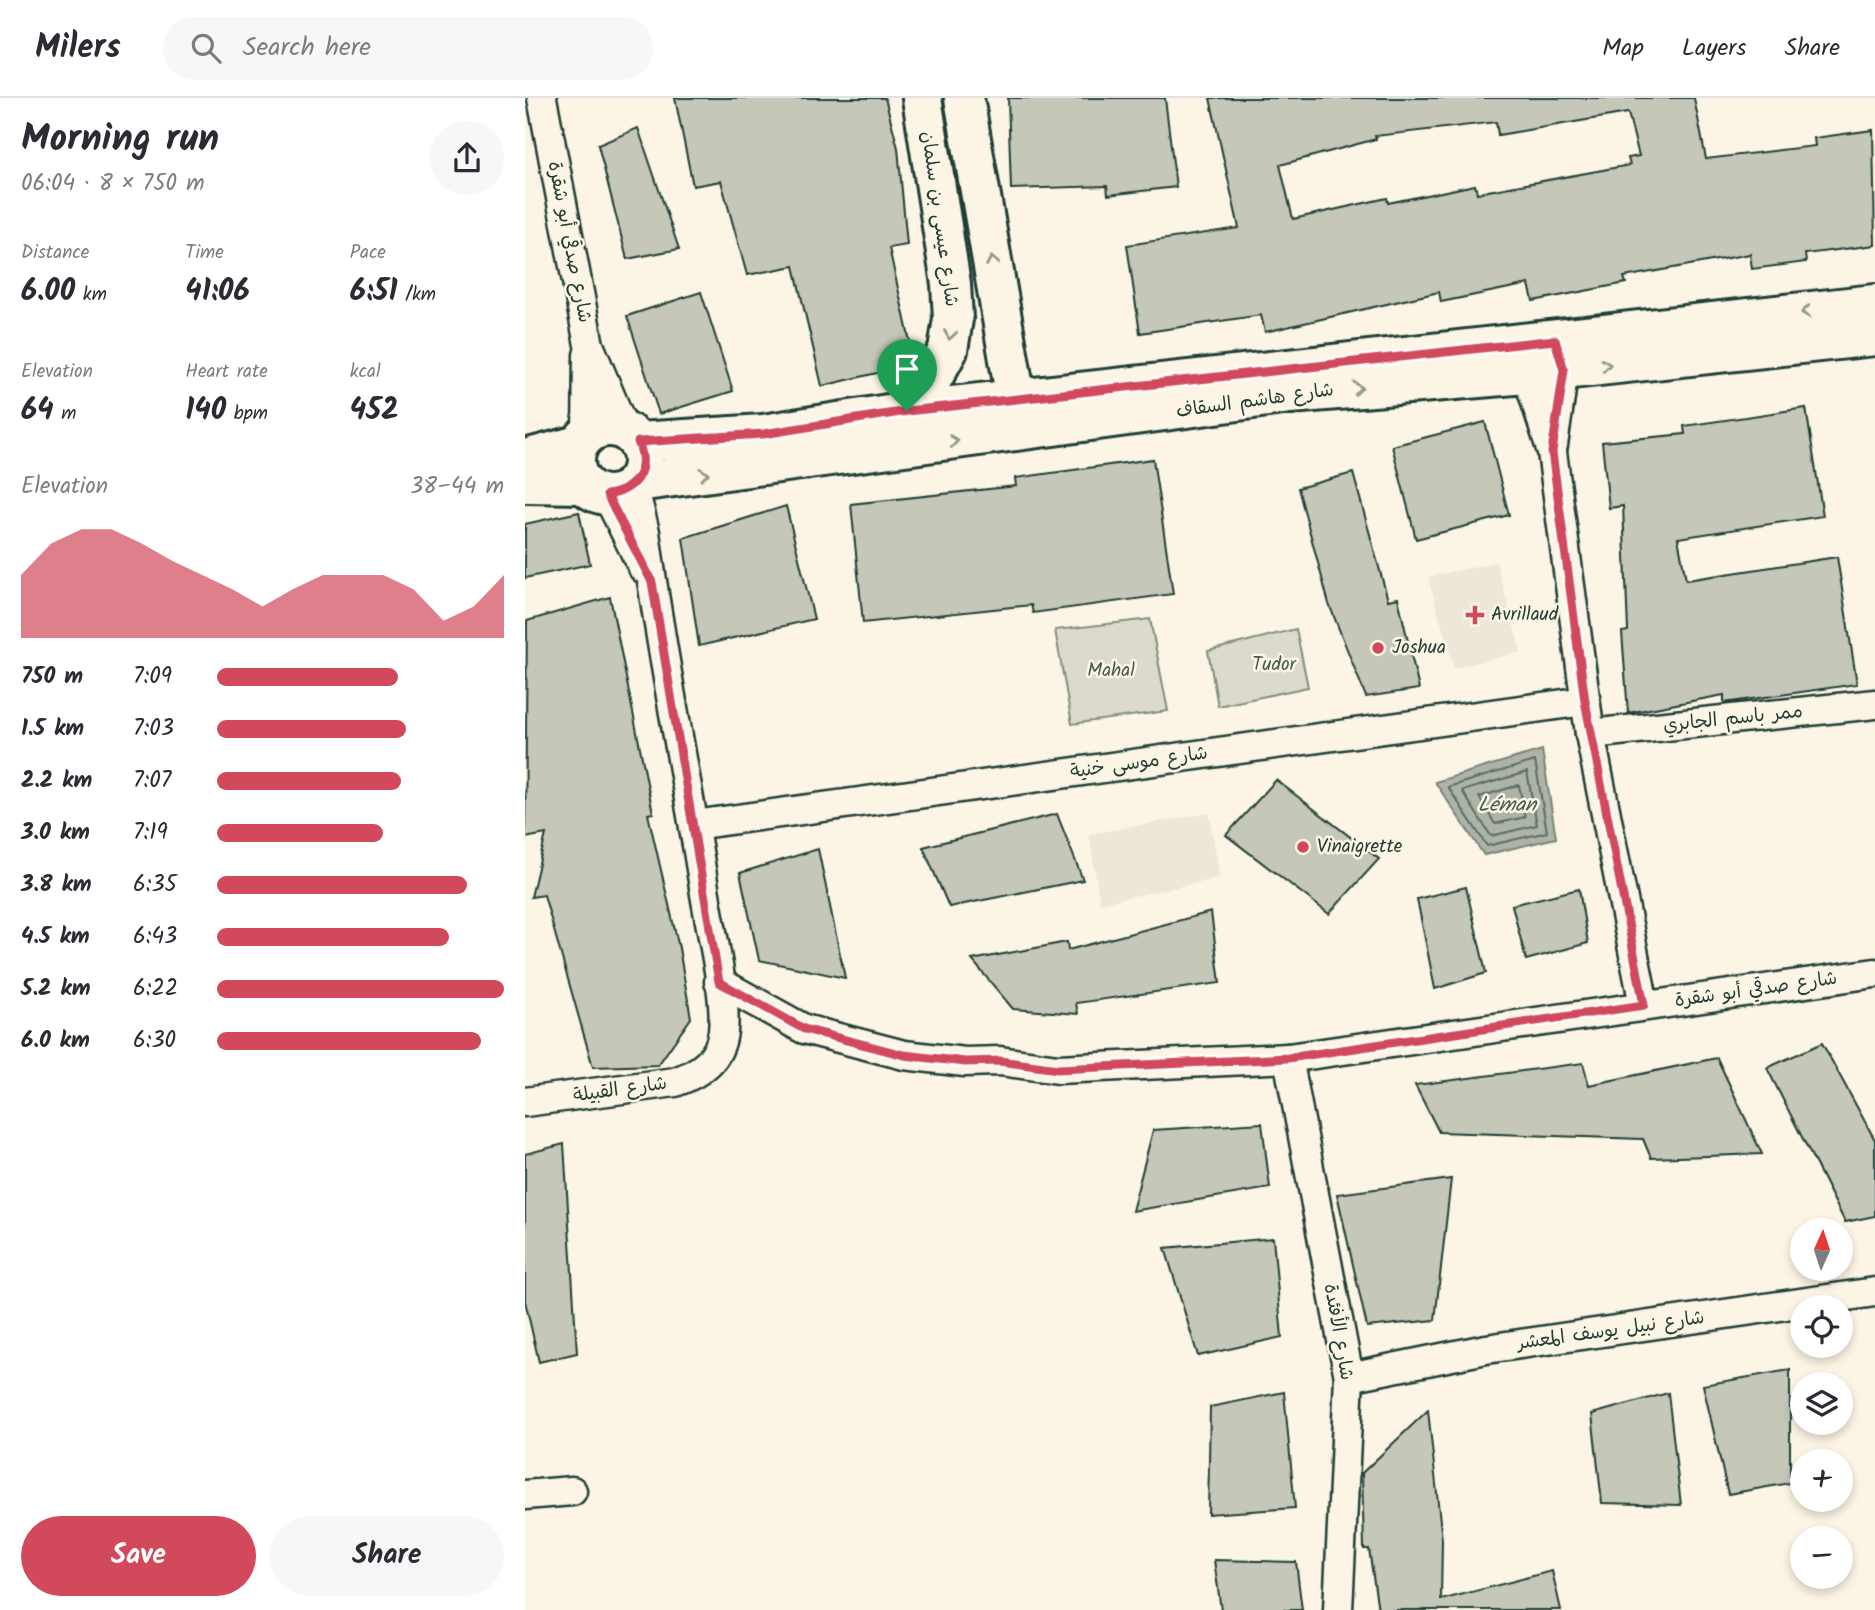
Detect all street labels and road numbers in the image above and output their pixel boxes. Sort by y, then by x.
street label: شارع عيسى بن سلمان [912,129,966,309]
street label: شارع صدقي أبو شقرة [539,159,599,325]
street label: شارع هاشم السقاف [1174,375,1336,427]
street label: ممر باسم الجابري [1662,697,1804,741]
street label: شارع موسى خنية [1068,738,1210,788]
street label: شارع صدقي أبو شقرة [1673,964,1839,1016]
street label: شارع القبيلة [571,1069,669,1111]
street label: شارع الأفئدة [1315,1281,1361,1383]
street label: شارع نبيل يوسف المعشر [1513,1303,1707,1359]

